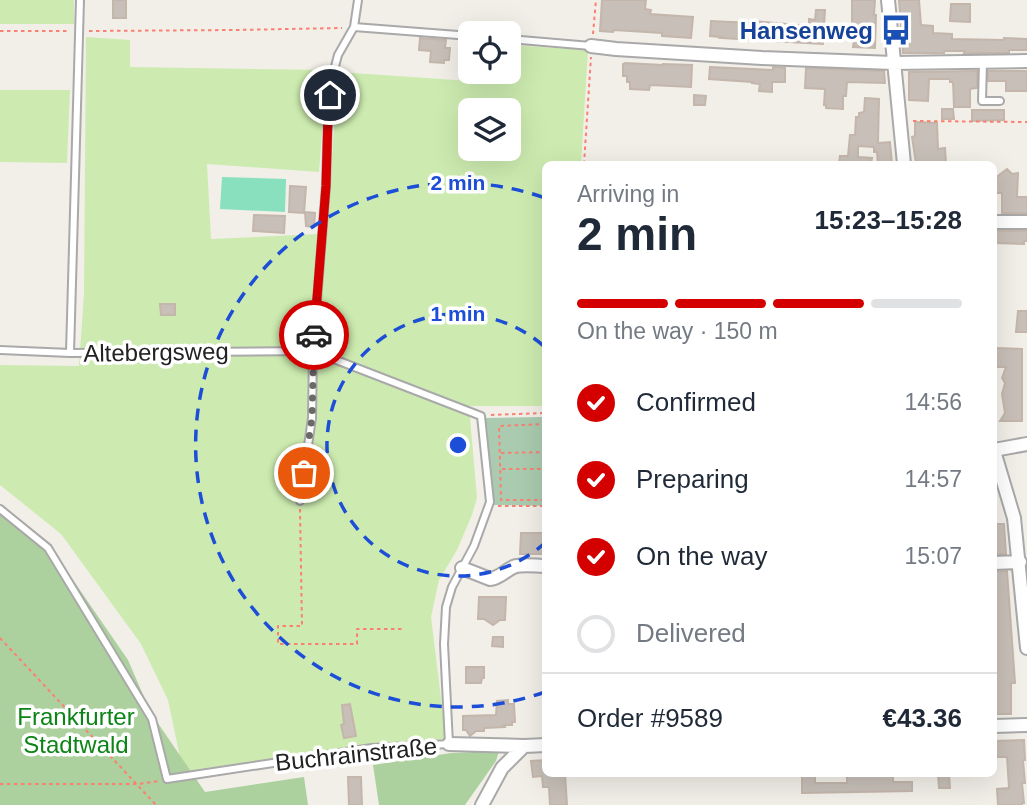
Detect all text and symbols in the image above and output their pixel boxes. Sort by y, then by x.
bus stop icon: Hansenweg [879,13,913,47]
place label: Hansenweg [740,17,873,44]
map controls [458,21,521,161]
button: locate [458,21,521,84]
pin [300,65,360,125]
icon: home [311,76,349,114]
button: layers [458,98,521,161]
text: 2 min [431,171,485,194]
text: Arriving in [577,181,679,207]
text: 15:23–15:28 [815,205,962,235]
text: 2 min [577,208,697,260]
courier [279,300,349,370]
text: 1 min [431,302,485,325]
icon: car [295,316,333,354]
text: On the way · 150 m [577,318,778,344]
street label: Altebergsweg [83,337,229,367]
icon: check [577,384,615,422]
text: Confirmed [636,387,756,417]
text: 14:56 [904,389,962,415]
centre of rings [446,433,470,457]
pin [274,443,334,503]
icon: bag [285,454,323,492]
icon: check [577,461,615,499]
text: Preparing [636,464,749,494]
text: 14:57 [904,466,962,492]
icon: check [577,538,615,576]
text: On the way [636,541,768,571]
text: 15:07 [904,543,962,569]
text: Delivered [636,618,746,648]
park label: Frankfurter Stadtwald [17,703,135,758]
text: Order #9589 [577,703,723,733]
text: €43.36 [882,703,962,733]
street label: Buchrainstraße [274,732,438,776]

